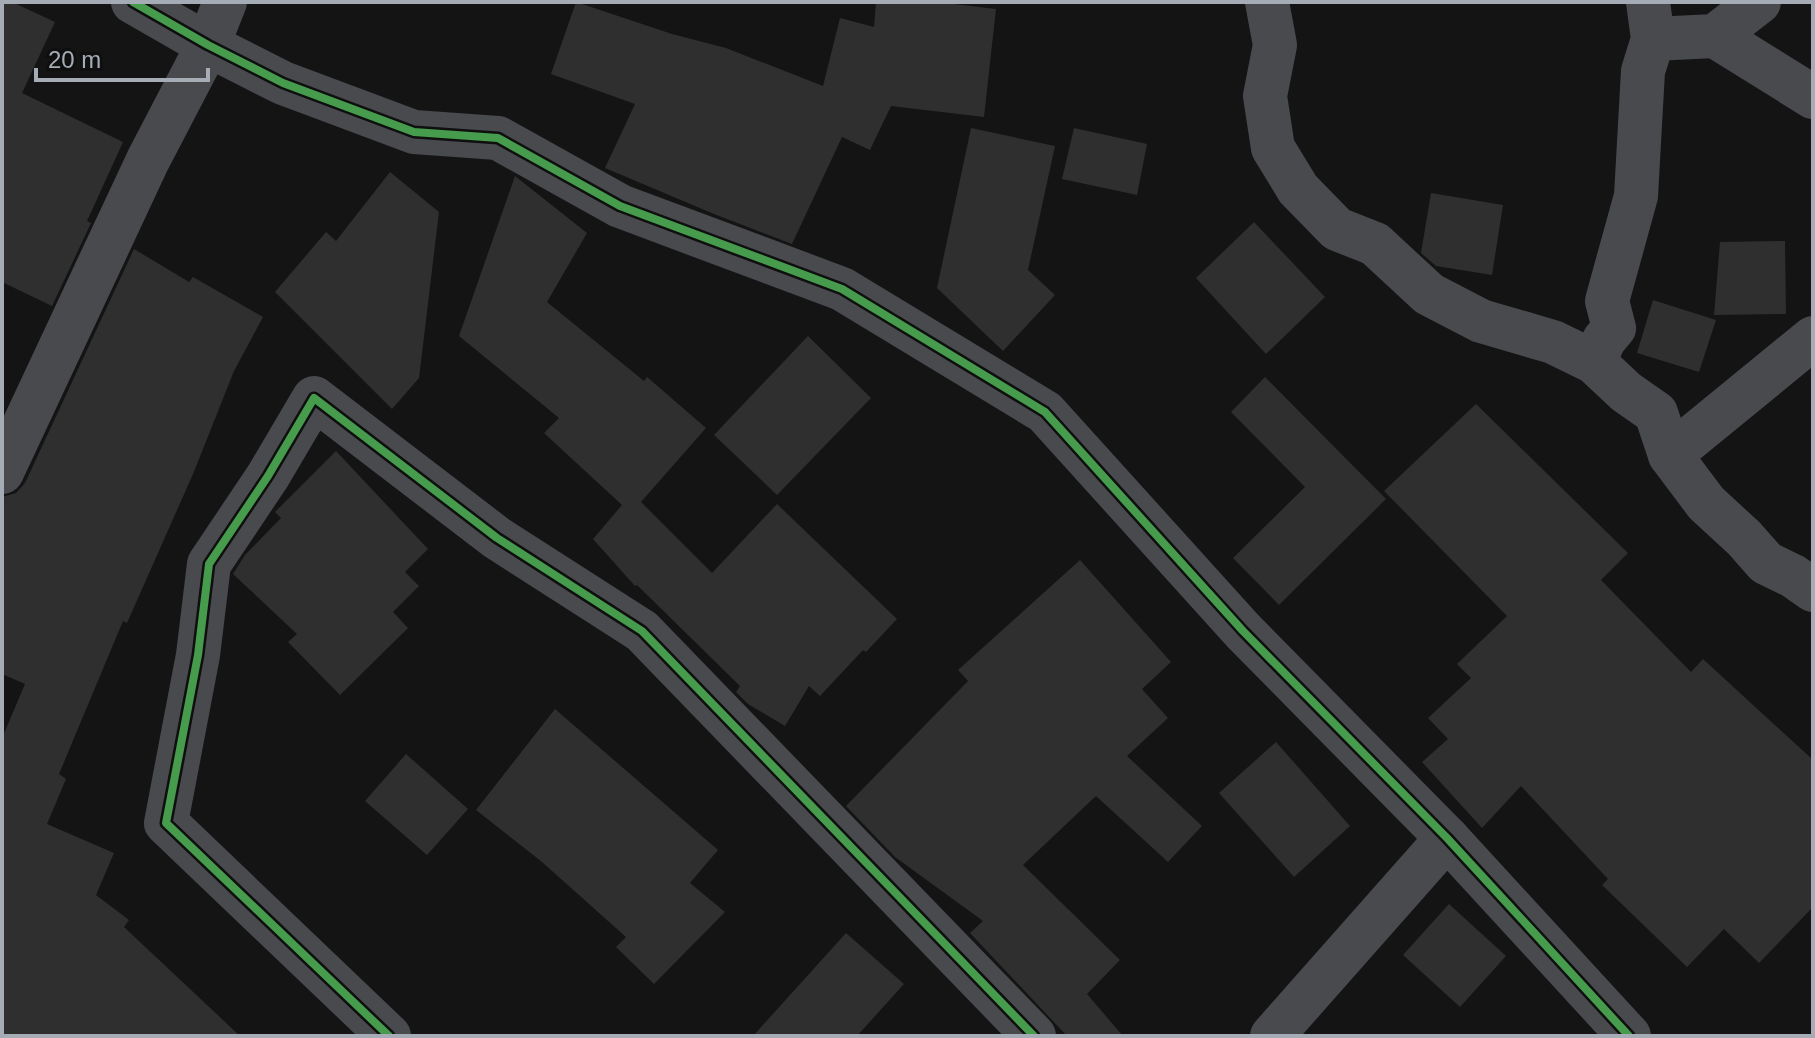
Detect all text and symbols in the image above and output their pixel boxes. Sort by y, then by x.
scale bar [36,32,208,82]
text: 20 m [48,46,101,73]

